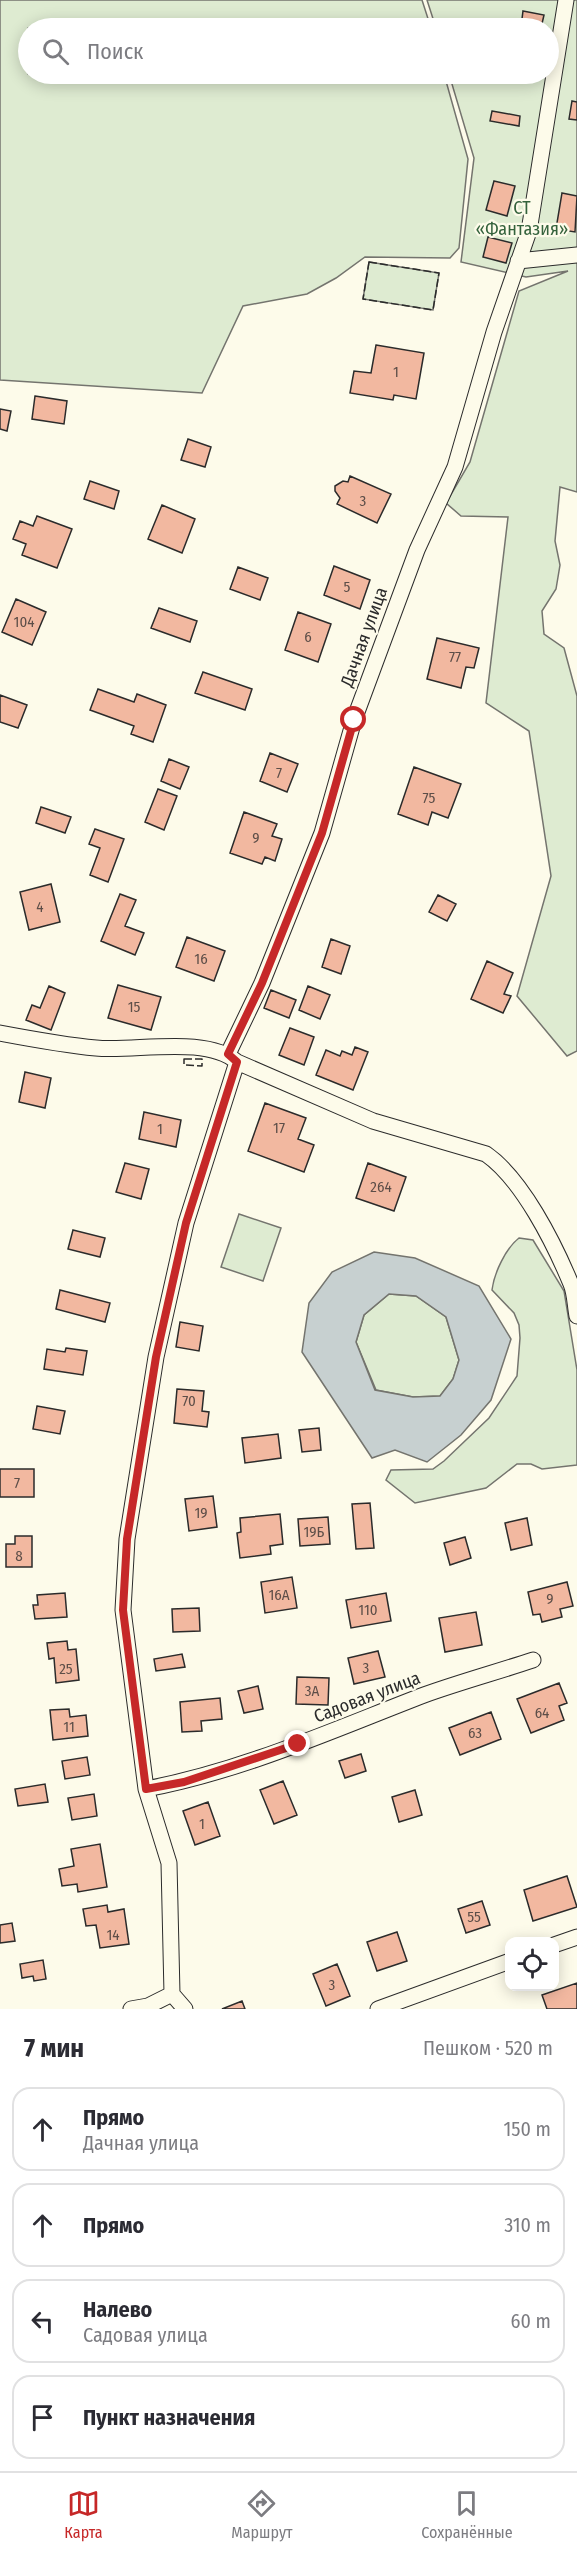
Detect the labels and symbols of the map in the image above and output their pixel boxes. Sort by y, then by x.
park label: СТ «Фантазия» [476,197,568,240]
house number: 1 [393,363,399,381]
house number: 3 [360,492,367,510]
house number: 5 [344,578,351,596]
street label: Дачная улица [335,584,392,691]
house number: 104 [14,613,34,631]
house number: 6 [304,628,312,646]
house number: 77 [449,648,461,666]
route start [340,706,366,732]
house number: 7 [276,764,282,782]
house number: 75 [423,789,435,807]
house number: 9 [252,829,260,847]
house number: 4 [36,898,44,916]
house number: 16 [194,950,208,968]
house number: 15 [128,998,140,1016]
house number: 17 [273,1119,285,1137]
house number: 1 [157,1120,163,1138]
house number: 264 [370,1178,392,1196]
house number: 70 [182,1392,196,1410]
house number: 7 [14,1474,20,1492]
house number: 19 [194,1504,208,1522]
house number: 19Б [303,1523,325,1541]
house number: 8 [15,1547,23,1565]
house number: 16А [268,1586,290,1604]
house number: 9 [546,1590,554,1608]
house number: 110 [358,1601,378,1619]
house number: 3 [363,1659,370,1677]
house number: 25 [59,1660,73,1678]
street label: Садовая улица [311,1667,423,1727]
house number: 3А [305,1682,319,1700]
house number: 64 [535,1704,549,1722]
house number: 11 [63,1718,75,1736]
house number: 63 [468,1724,482,1742]
route end [284,1730,310,1756]
house number: 1 [199,1815,205,1833]
house number: 55 [467,1908,481,1926]
house number: 14 [106,1926,120,1944]
house number: 3 [329,1976,336,1994]

